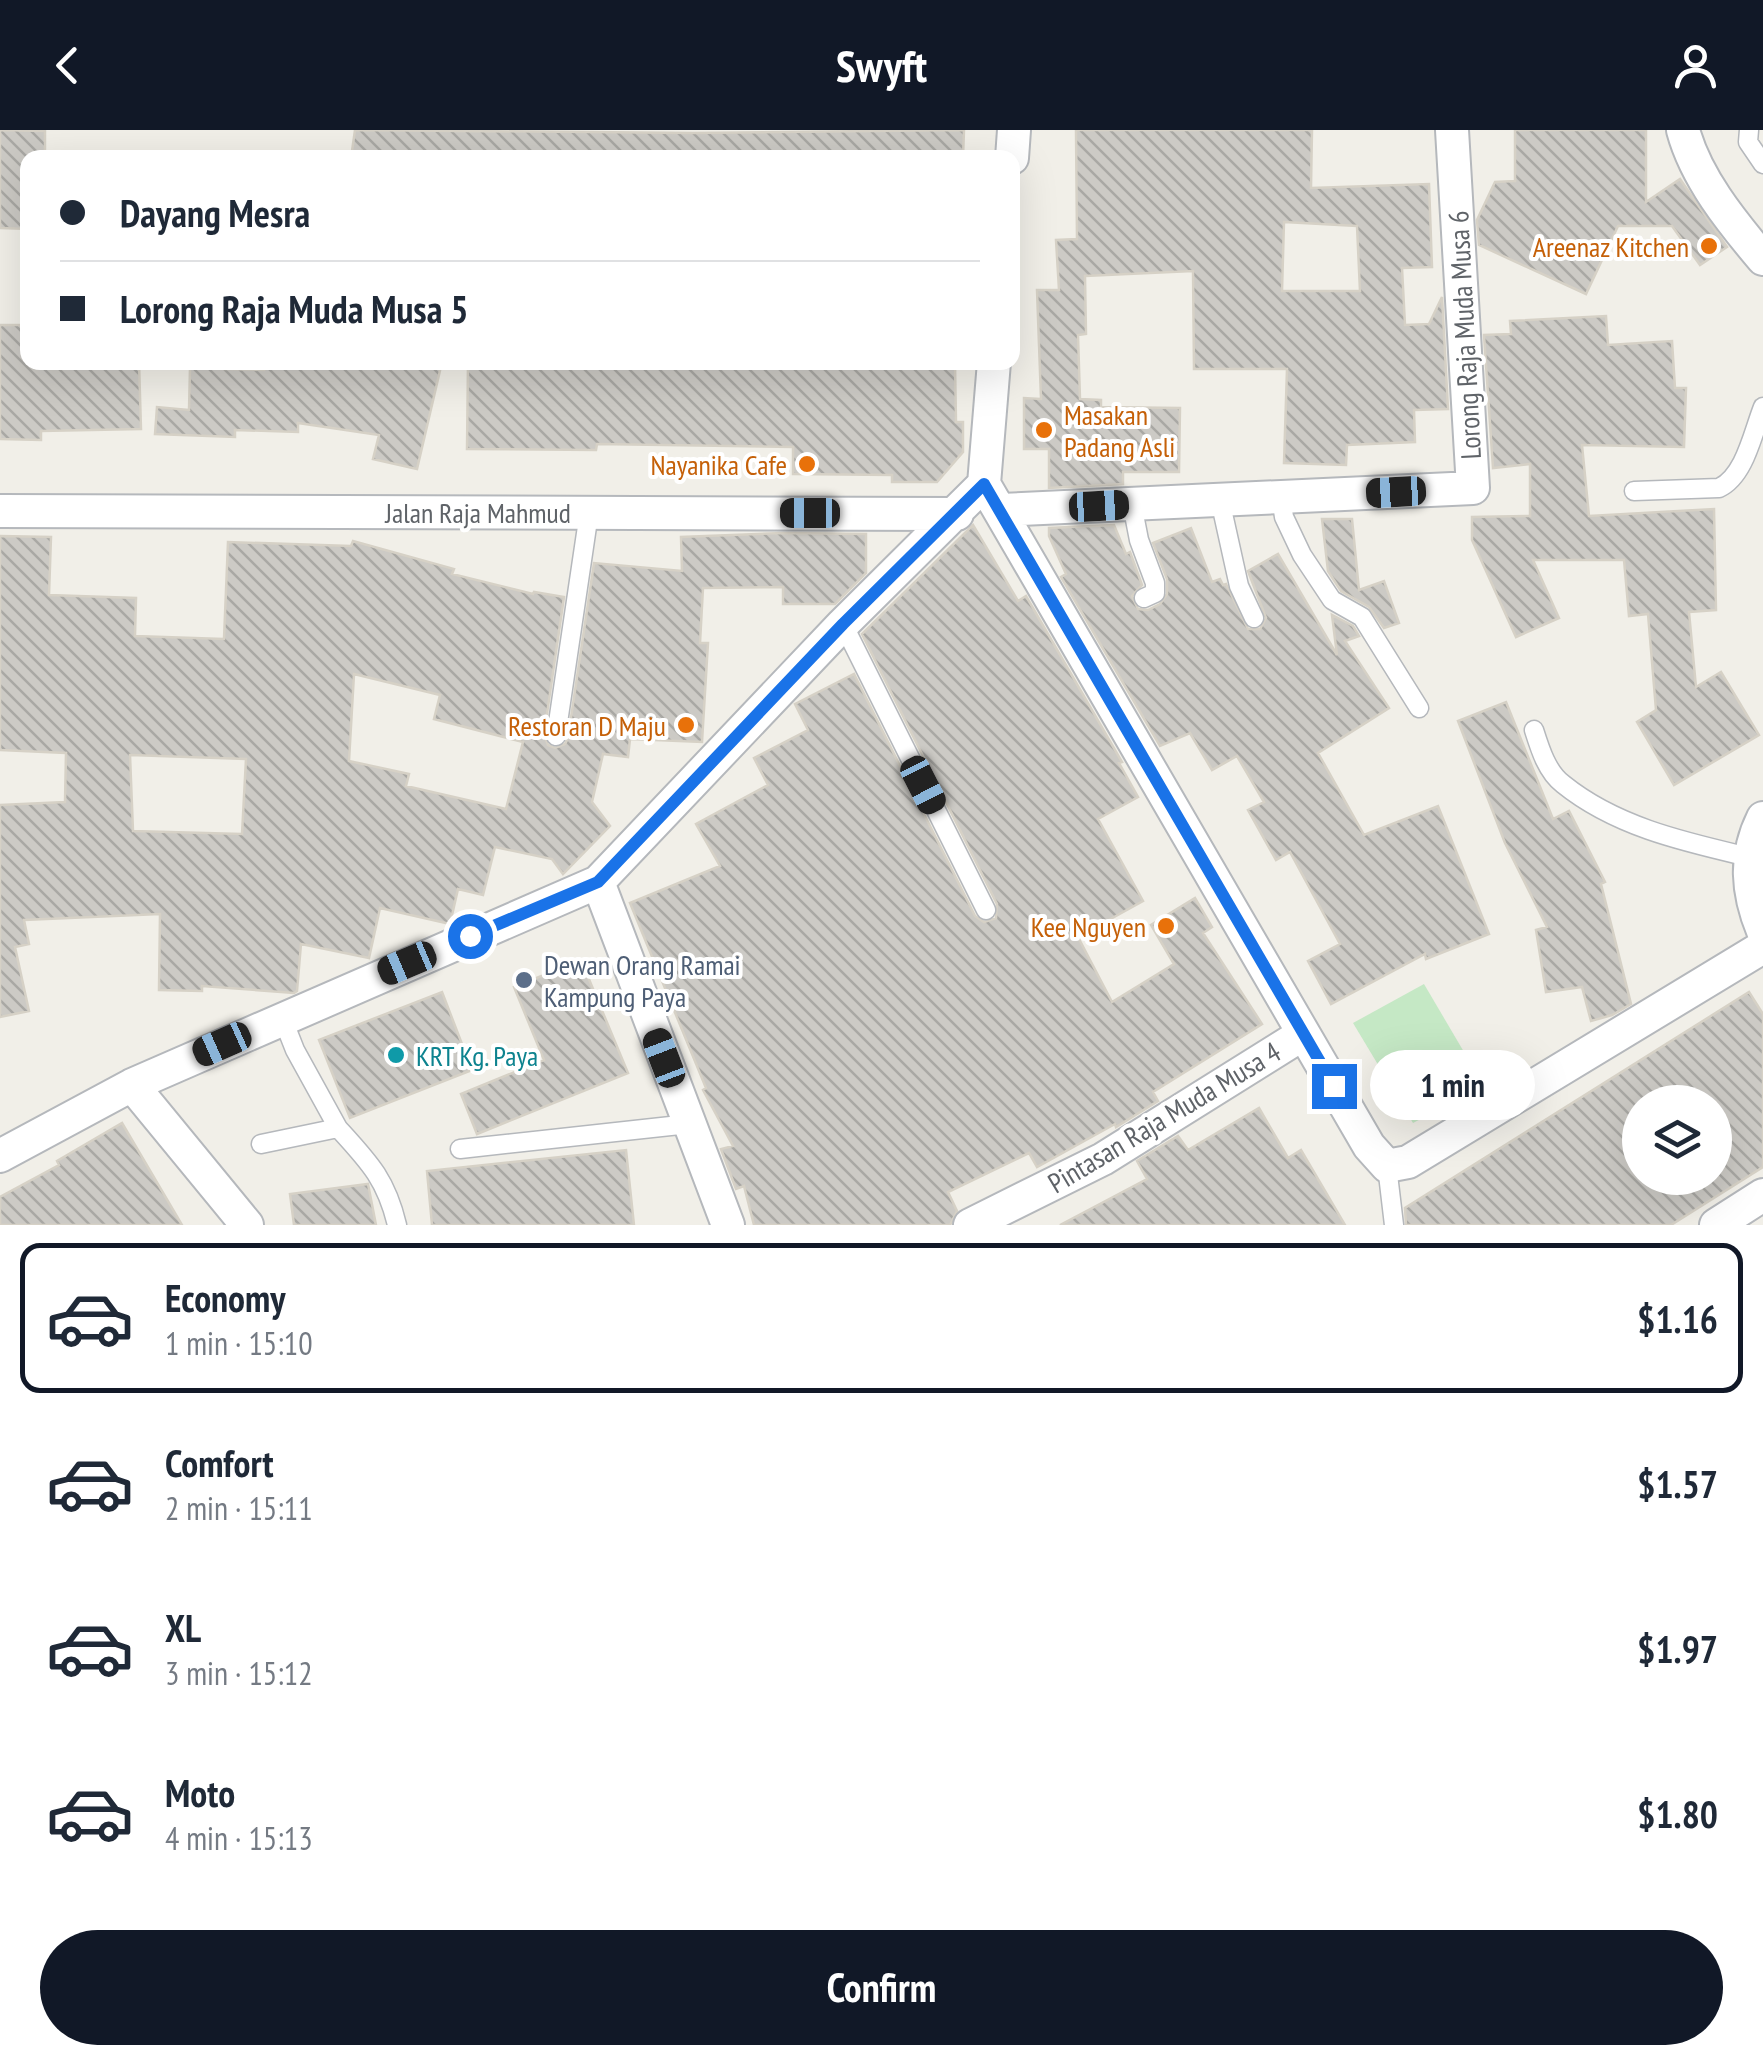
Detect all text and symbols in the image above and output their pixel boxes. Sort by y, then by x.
text: Swyft [836,36,927,94]
icon: back [40,38,95,93]
icon: person [1668,38,1723,93]
text: Dayang Mesra [120,188,310,237]
street label: Lorong Raja Muda Musa 6 [1439,210,1489,460]
place label: Areenaz Kitchen [1533,228,1689,265]
marker: Areenaz Kitchen [1698,235,1720,257]
text: Lorong Raja Muda Musa 5 [120,284,468,333]
place label: Masakan Padang Asli [1064,396,1175,465]
marker: Masakan Padang Asli [1033,419,1055,441]
place label: Nayanika Cafe [650,446,787,483]
marker: Nayanika Cafe [796,453,818,475]
car [1365,475,1427,509]
car [1068,489,1130,523]
street label: Jalan Raja Mahmud [384,494,571,531]
car [780,498,840,528]
place label: Restoran D Maju [508,707,666,744]
marker: Restoran D Maju [675,714,697,736]
car [896,751,950,819]
place label: Kee Nguyen [1031,908,1146,945]
route start [448,914,493,959]
marker: Kee Nguyen [1155,915,1177,937]
car [374,937,440,989]
place label: Dewan Orang Ramai Kampung Paya [544,946,741,1015]
marker: Dewan Orang Ramai Kampung Paya [513,969,535,991]
car [188,1018,256,1070]
car [639,1025,689,1091]
street label: Pintasan Raja Muda Musa 4 [1041,1033,1287,1201]
place label: KRT Kg. Paya [416,1037,538,1074]
marker: KRT Kg. Paya [385,1044,407,1066]
callout: 1 min [1369,1051,1534,1121]
route end [1312,1064,1357,1109]
text: 1 min [1420,1064,1485,1106]
map controls [1622,1085,1732,1195]
button: layers [1622,1085,1732,1195]
icon: car [45,1273,135,1363]
text: Economy [165,1273,285,1322]
text: $1.16 [1637,1294,1718,1343]
text: 1 min · 15:10 [165,1322,313,1364]
icon: car [45,1438,135,1528]
text: Comfort [165,1438,274,1487]
text: $1.57 [1637,1459,1718,1508]
text: 2 min · 15:11 [165,1487,313,1529]
icon: car [45,1603,135,1693]
text: XL [165,1603,201,1652]
text: $1.97 [1637,1624,1718,1673]
text: 3 min · 15:12 [165,1652,313,1694]
icon: car [45,1768,135,1858]
text: Moto [165,1768,235,1817]
text: $1.80 [1637,1789,1718,1838]
text: 4 min · 15:13 [165,1817,313,1859]
button: Confirm [40,1930,1723,2045]

